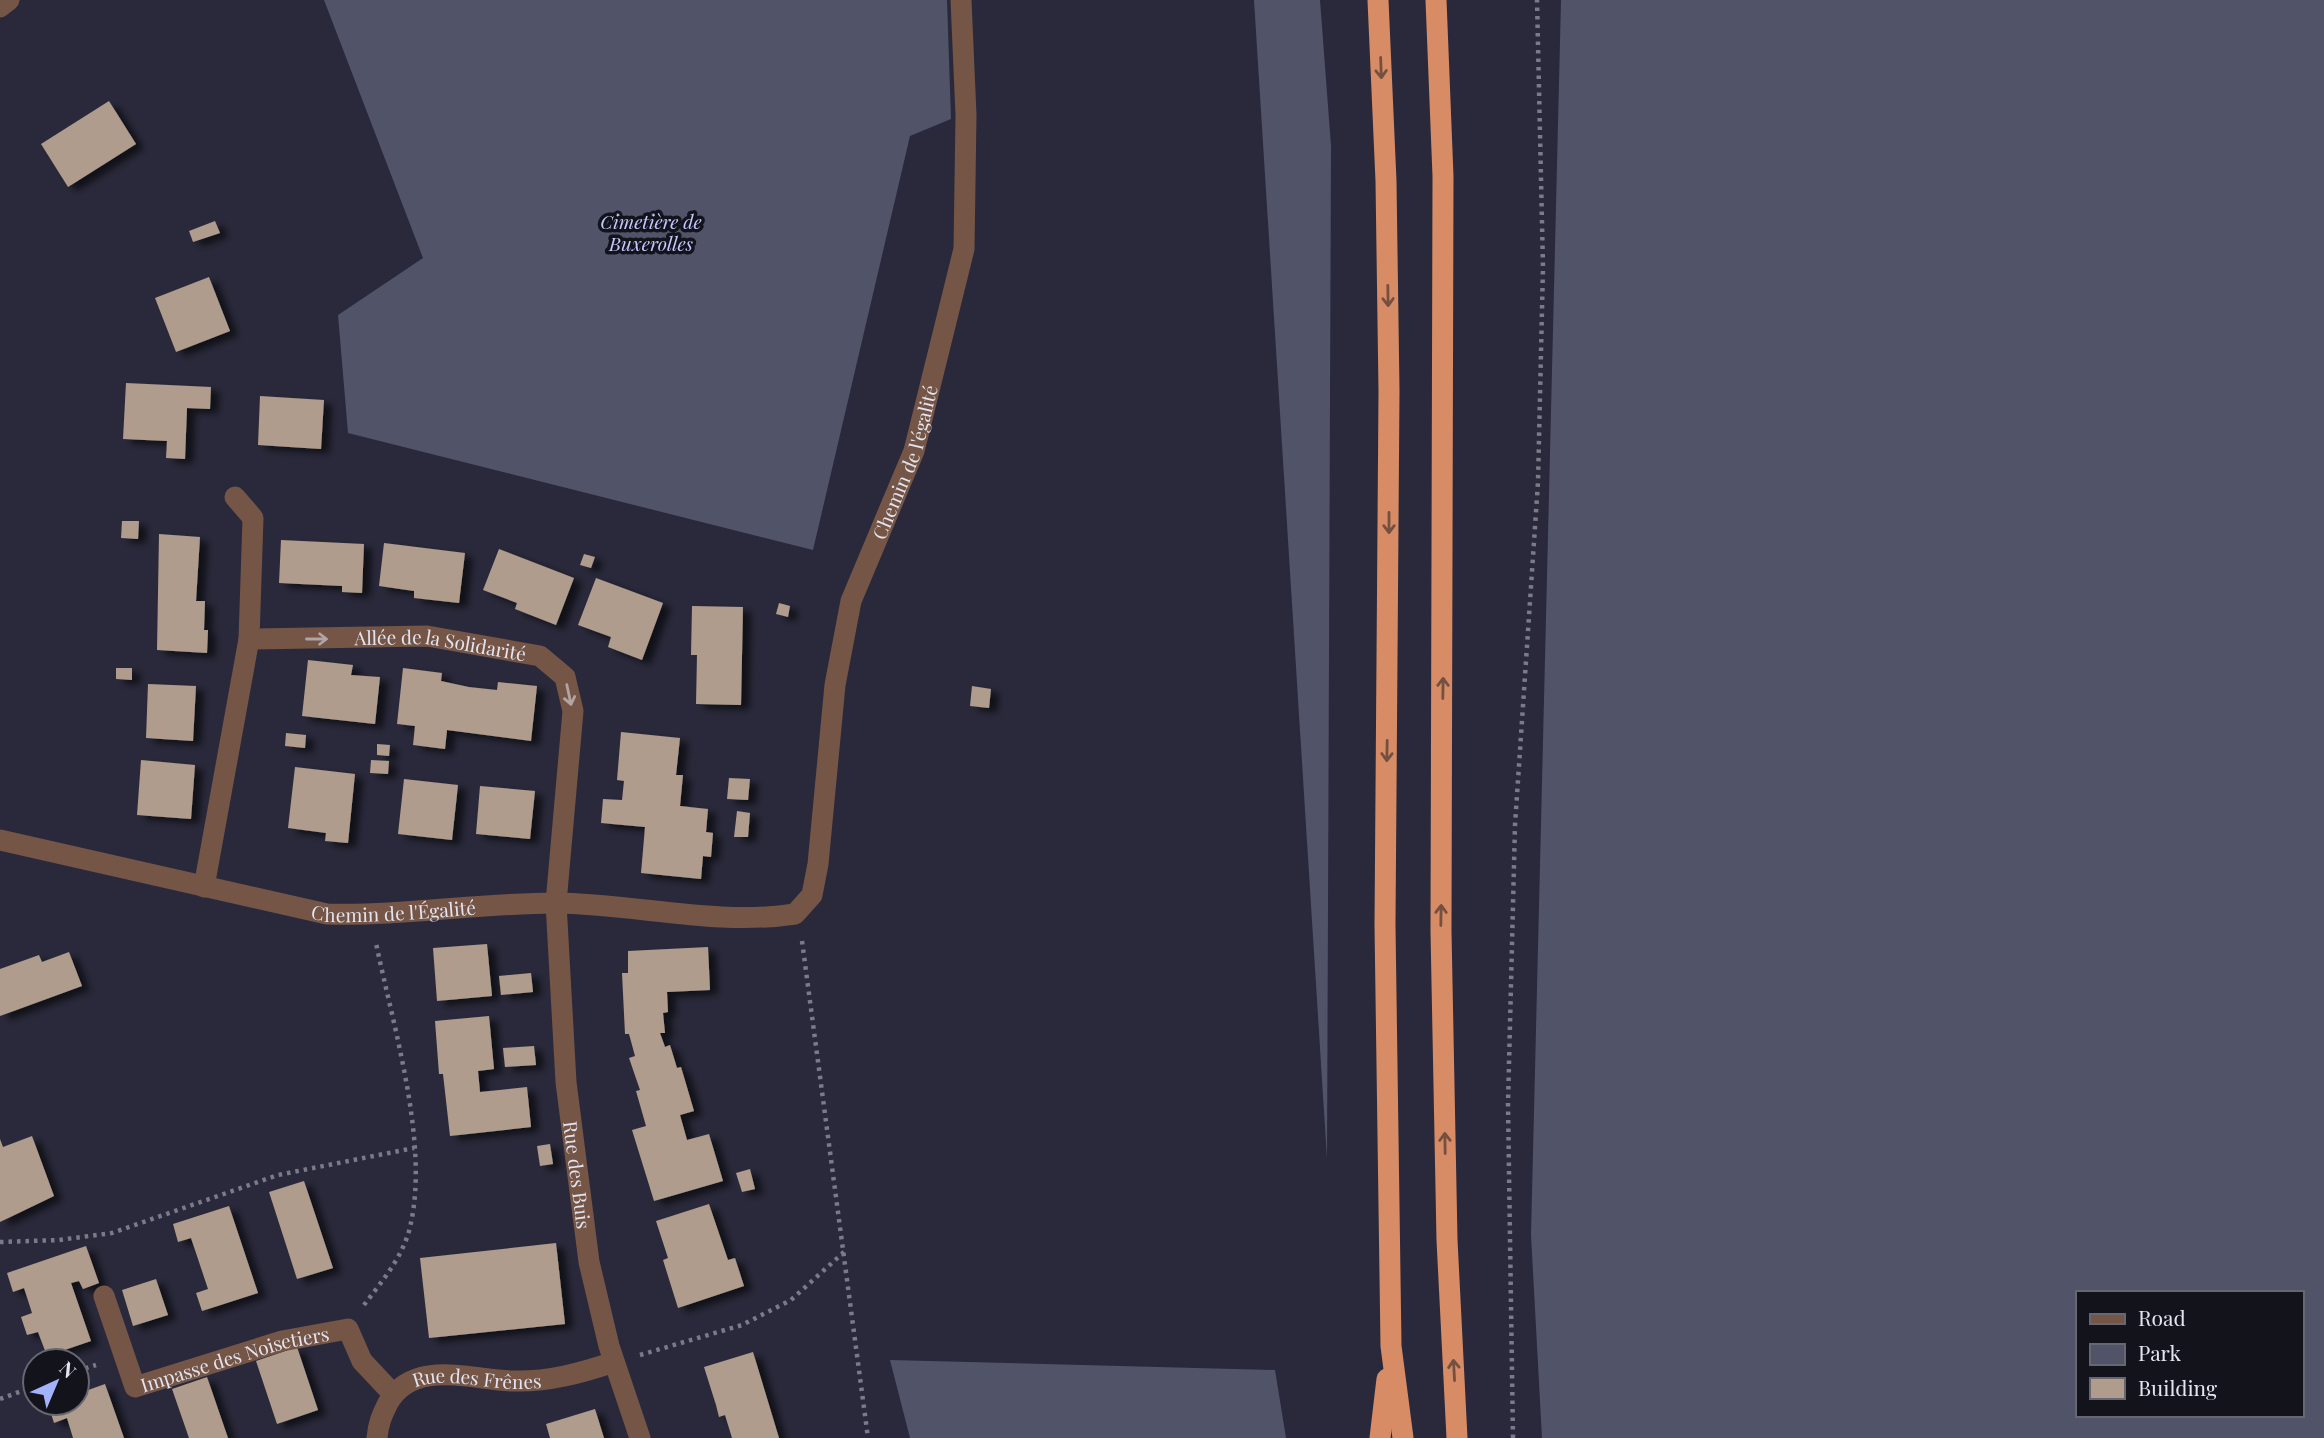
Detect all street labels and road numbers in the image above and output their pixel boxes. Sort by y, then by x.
street label: Chemin de l'égalité [865,382,943,543]
street label: Allée de la Solidarité [353,623,528,666]
street label: Chemin de l'Égalité [309,894,477,927]
street label: Rue des Buis [558,1119,598,1230]
street label: Impasse des Noisetiers [137,1320,331,1398]
street label: Rue des Frênes [409,1362,543,1394]

